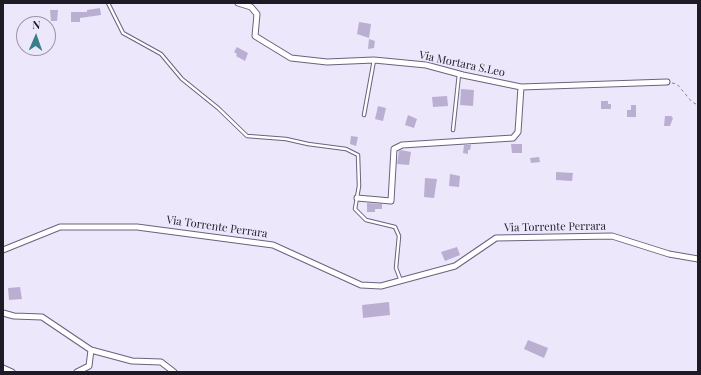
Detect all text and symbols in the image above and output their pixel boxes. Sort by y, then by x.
north arrow [16,16,56,56]
text: N [32,17,41,32]
street label: Via Mortara S.Leo [418,48,506,80]
street label: Via Torrente Perrara [166,213,268,241]
street label: Via Torrente Perrara [504,220,606,234]

